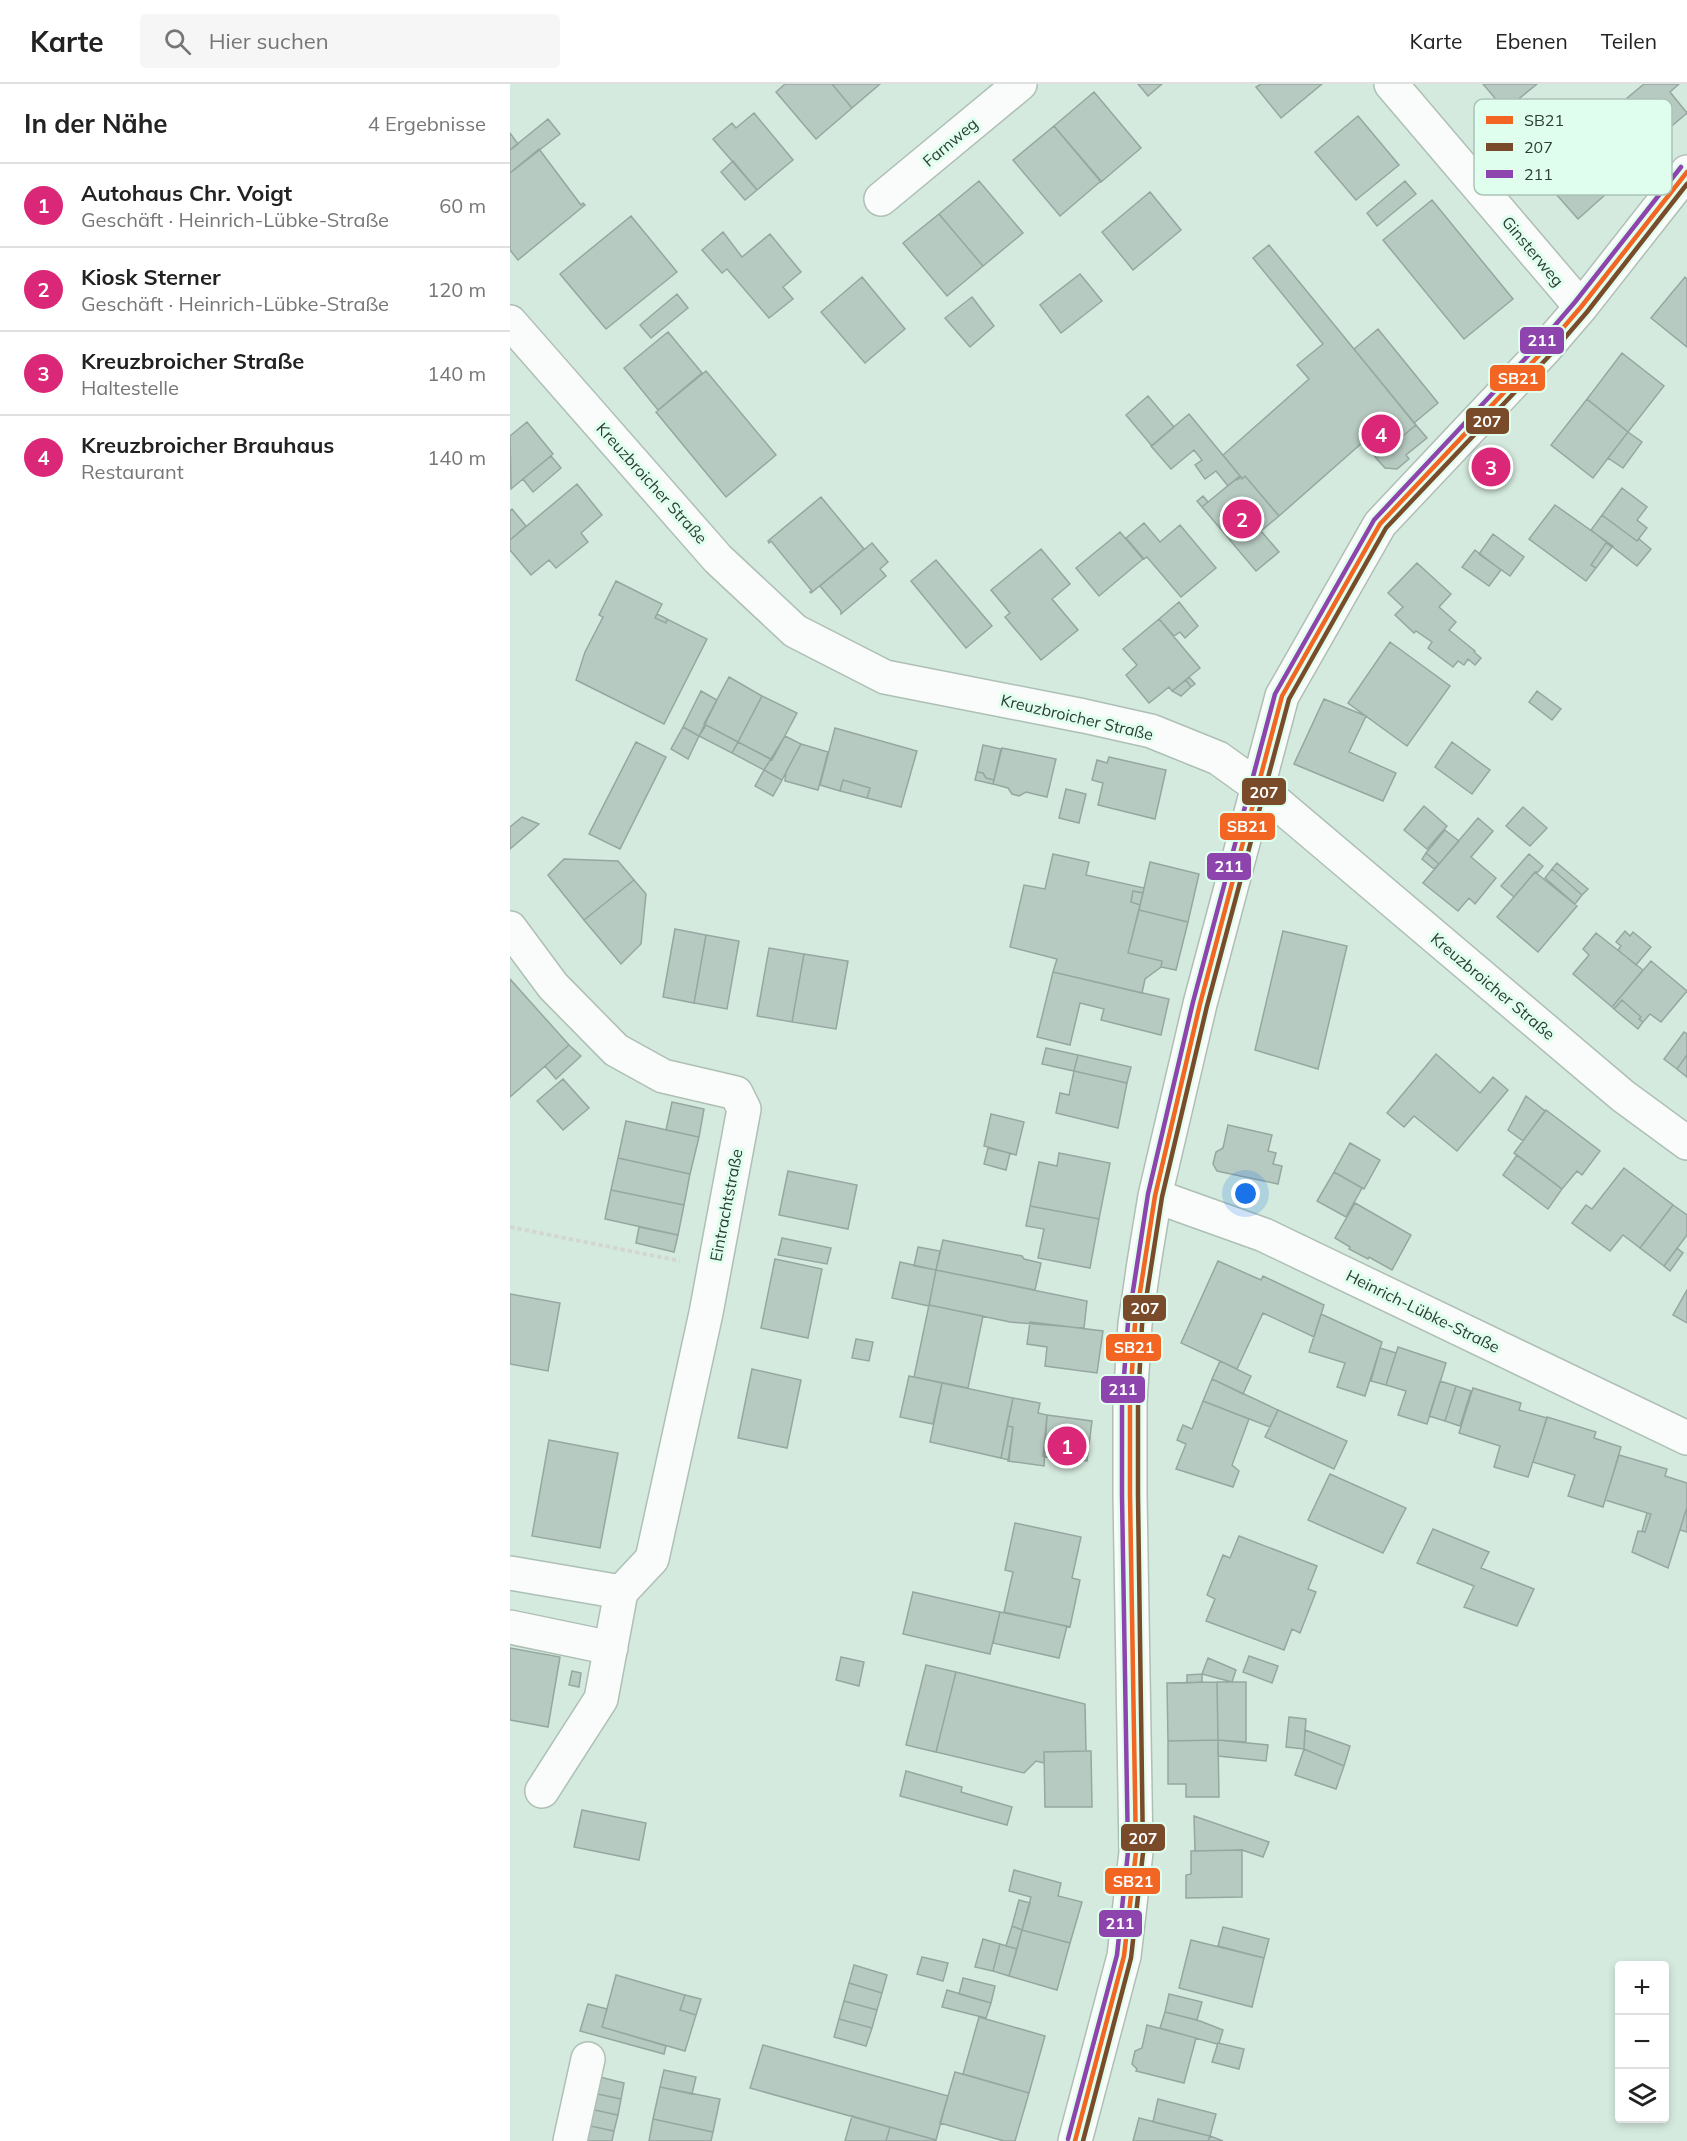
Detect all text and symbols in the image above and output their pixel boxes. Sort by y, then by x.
search box [140,14,560,68]
text: Karte [30,24,104,59]
icon: search [161,25,194,58]
text: Hier suchen [209,27,329,55]
text: Karte [1410,28,1462,54]
text: Ebenen [1495,28,1568,54]
text: Teilen [1601,28,1657,54]
legend [1474,99,1672,195]
text: In der Nähe [24,107,168,140]
text: SB21 [1524,110,1564,130]
text: 4 Ergebnisse [368,111,486,136]
street label: Farnweg [918,113,982,171]
text: 207 [1524,137,1553,157]
text: 211 [1524,164,1553,184]
text: Autohaus Chr. Voigt [81,179,292,207]
text: 1 [38,193,50,218]
text: 60 m [439,193,486,218]
text: Geschäft · Heinrich-Lübke-Straße [81,207,389,232]
street label: Ginsterweg [1498,212,1568,290]
text: Kiosk Sterner [81,263,221,291]
text: 2 [38,277,50,302]
text: 120 m [427,277,486,302]
text: Geschäft · Heinrich-Lübke-Straße [81,291,389,316]
line badge: 211 [1519,326,1565,355]
text: 211 [1528,330,1556,350]
text: Kreuzbroicher Straße [81,347,304,375]
text: 3 [38,361,50,386]
text: 140 m [427,361,486,386]
line badge: SB21 [1489,364,1546,392]
text: SB21 [1498,368,1538,388]
text: Haltestelle [81,375,179,400]
line badge: 207 [1465,407,1510,435]
text: 207 [1473,411,1501,431]
pin: 4 [1362,412,1400,456]
street label: Kreuzbroicher Straße [592,418,712,548]
text: Kreuzbroicher Brauhaus [81,431,334,459]
pin: 3 [1472,444,1510,490]
text: 4 [38,445,50,470]
text: 140 m [427,445,486,470]
text: Restaurant [81,459,184,484]
pin: 2 [1222,496,1262,542]
street label: Kreuzbroicher Straße [999,690,1155,744]
line badge: 207 [1241,777,1287,806]
text: 207 [1250,782,1278,802]
line badge: SB21 [1219,812,1276,841]
text: SB21 [1227,816,1267,836]
line badge: 211 [1206,852,1252,881]
text: 211 [1215,856,1243,876]
street label: Kreuzbroicher Straße [1427,928,1559,1044]
street label: Eintrachtstraße [705,1147,747,1263]
your location [1231,1179,1260,1208]
street label: Heinrich-Lübke-Straße [1343,1265,1503,1357]
line badge: 207 [1122,1294,1167,1322]
text: 207 [1131,1298,1159,1318]
line badge: SB21 [1105,1333,1162,1362]
text: SB21 [1114,1337,1154,1357]
line badge: 211 [1100,1375,1146,1404]
text: 211 [1109,1379,1137,1399]
pin: 1 [1048,1424,1086,1468]
line badge: 207 [1120,1823,1166,1852]
text: 207 [1129,1828,1157,1848]
line badge: SB21 [1104,1867,1161,1895]
text: SB21 [1113,1871,1153,1891]
line badge: 211 [1098,1909,1143,1938]
text: 211 [1106,1913,1134,1933]
map controls [1615,1961,1669,2123]
button: + [1615,1961,1669,2015]
button: − [1615,2015,1669,2069]
button: layers [1615,2069,1669,2123]

